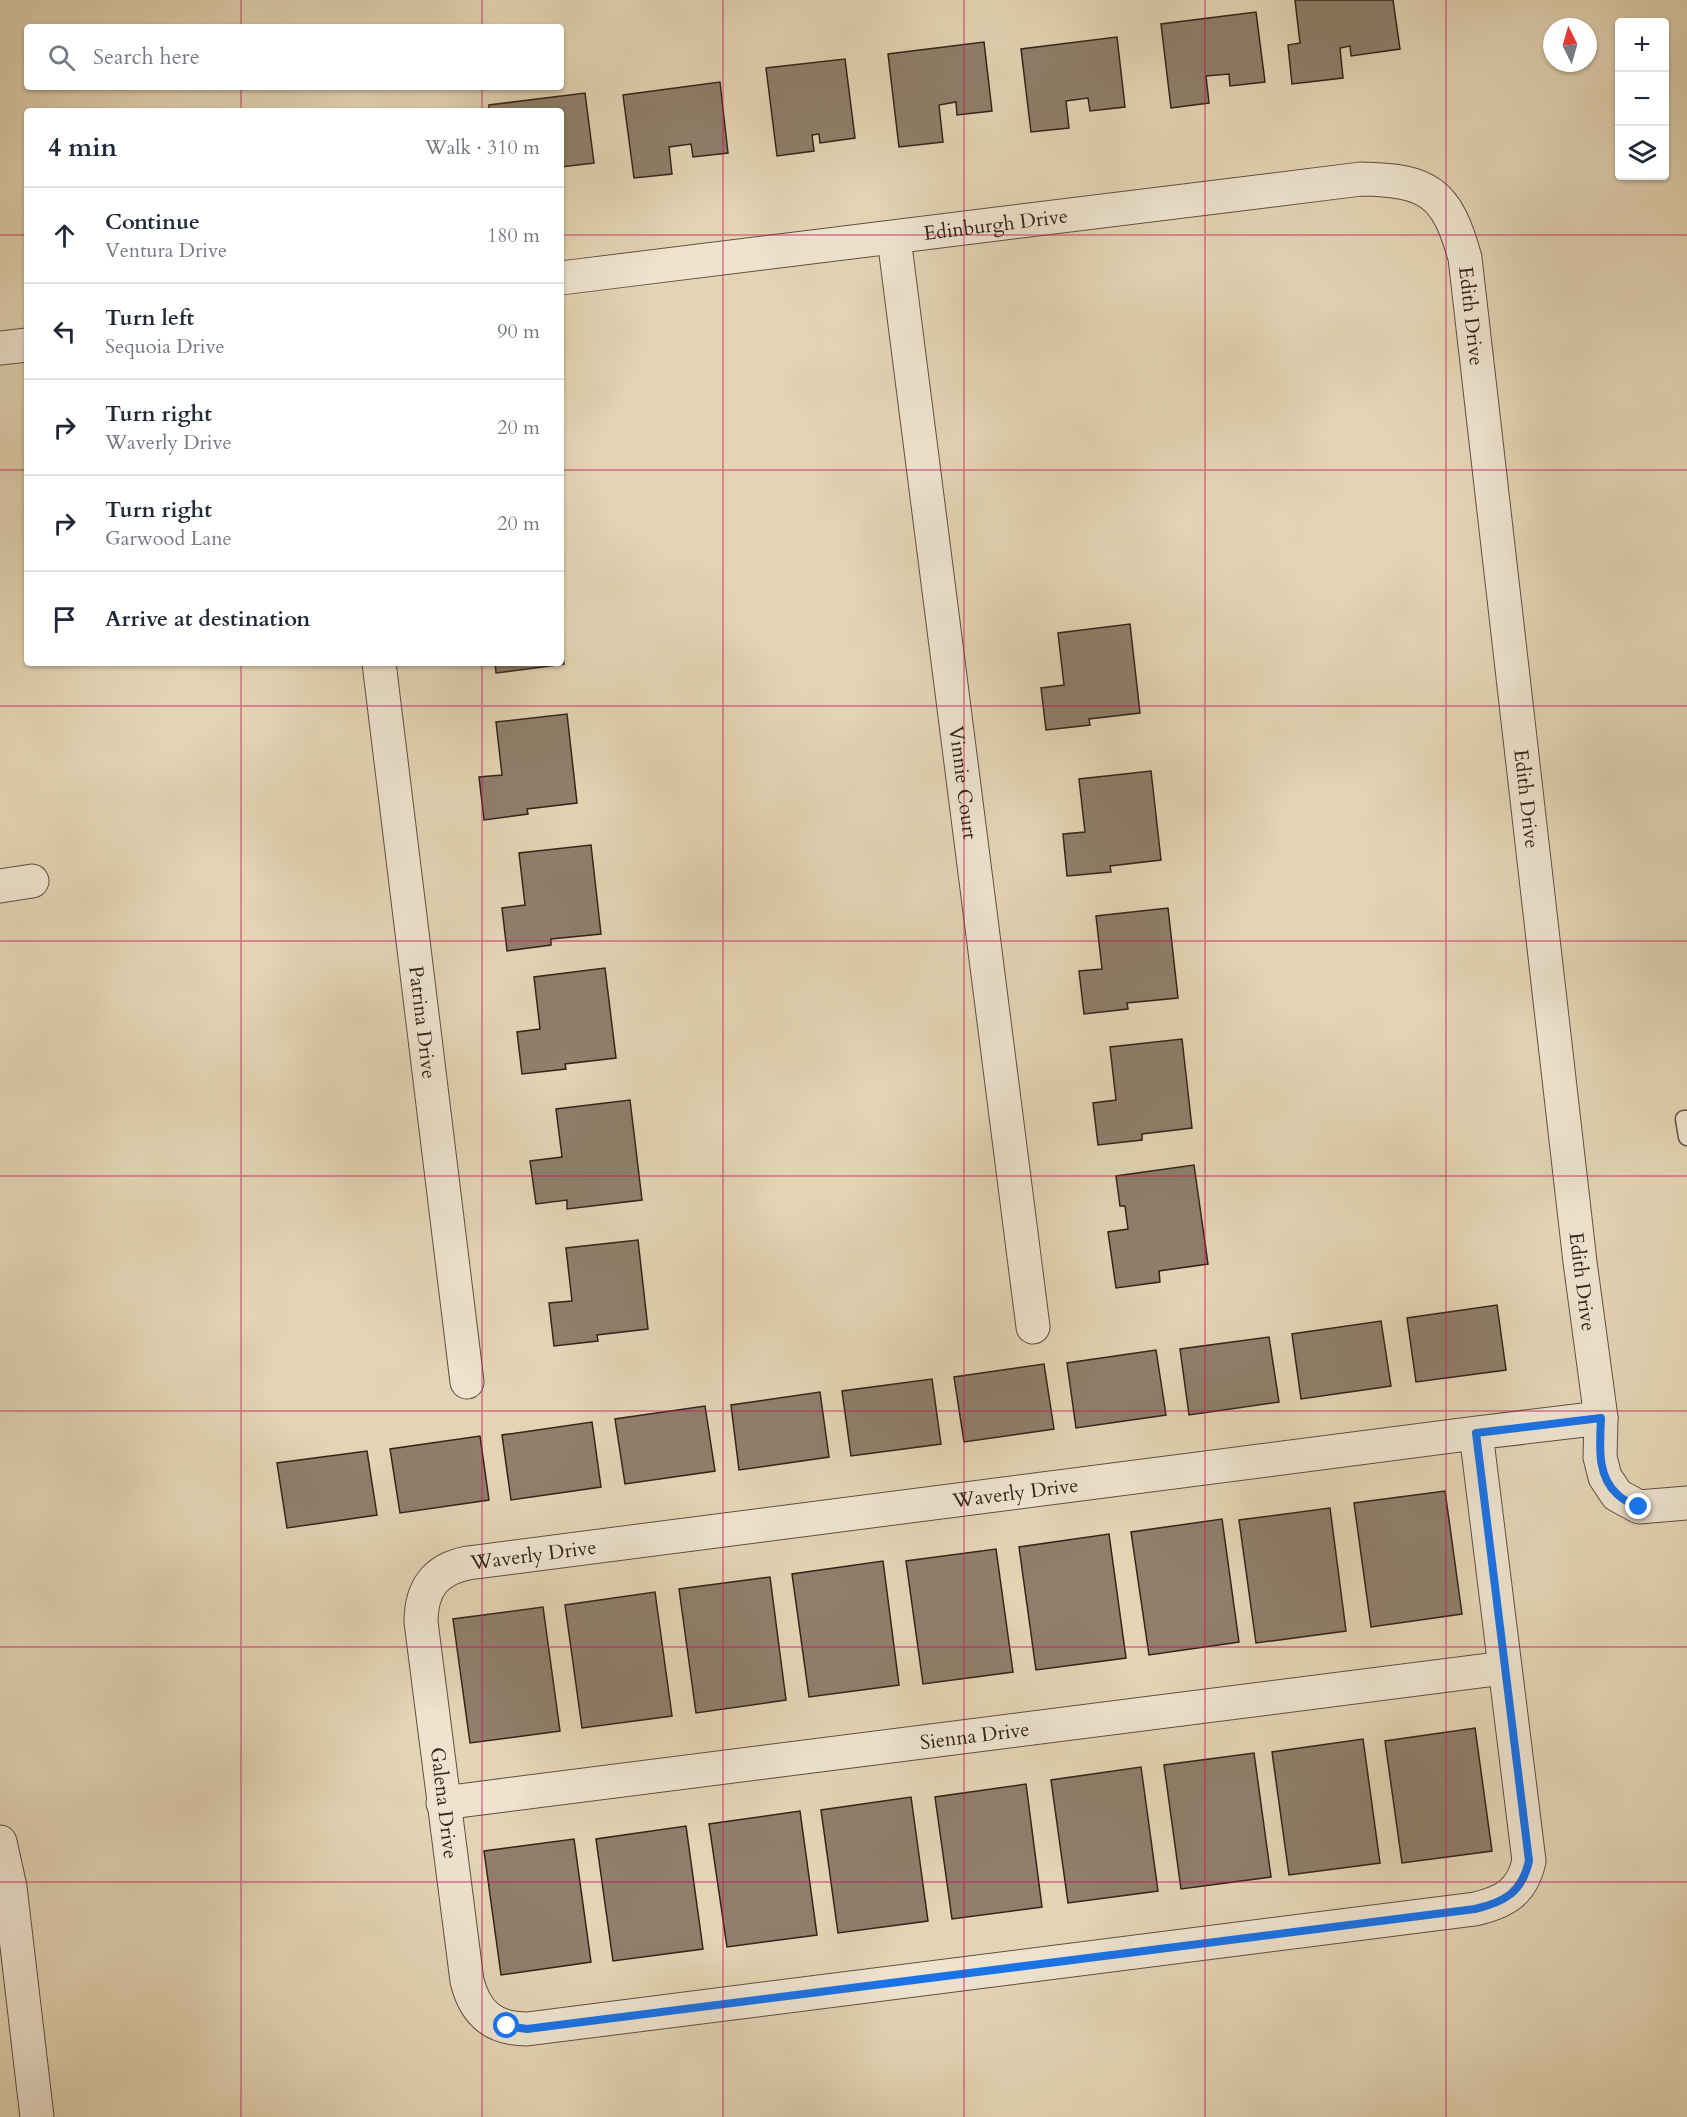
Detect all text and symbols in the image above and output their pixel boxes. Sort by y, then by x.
north arrow [1543,18,1597,72]
map controls [1615,18,1669,180]
button: + [1615,18,1669,72]
search box [24,24,564,90]
icon: search [45,41,78,74]
text: Search here [93,42,200,72]
button: − [1615,72,1669,126]
button: layers [1615,126,1669,180]
text: 4 min [48,130,117,165]
text: Walk · 310 m [425,134,540,161]
street label: Edinburgh Drive [922,202,1069,247]
text: Continue [105,207,200,237]
icon: ahead [48,219,81,252]
text: 180 m [487,222,540,249]
text: Ventura Drive [105,237,227,264]
street label: Edith Drive [1453,265,1491,367]
text: Turn left [105,303,194,333]
icon: left [48,315,81,348]
text: 90 m [497,318,540,345]
text: Sequoia Drive [105,333,225,360]
text: Turn right [105,399,212,429]
icon: right [48,411,81,444]
text: 20 m [497,414,540,441]
text: Waverly Drive [105,429,232,456]
text: Turn right [105,495,212,525]
icon: right [48,507,81,540]
text: 20 m [497,510,540,537]
text: Garwood Lane [105,525,232,552]
icon: arrive [48,603,81,636]
text: Arrive at destination [105,604,310,634]
street label: Vinnie Court [943,724,984,841]
street label: Edith Drive [1508,748,1546,850]
street label: Patrina Drive [403,964,443,1080]
street label: Edith Drive [1563,1231,1603,1333]
street label: Waverly Drive [950,1471,1080,1514]
route end [1625,1493,1651,1519]
street label: Waverly Drive [468,1533,598,1576]
street label: Sienna Drive [918,1715,1031,1756]
street label: Galena Drive [424,1746,464,1860]
route start [493,2012,519,2038]

